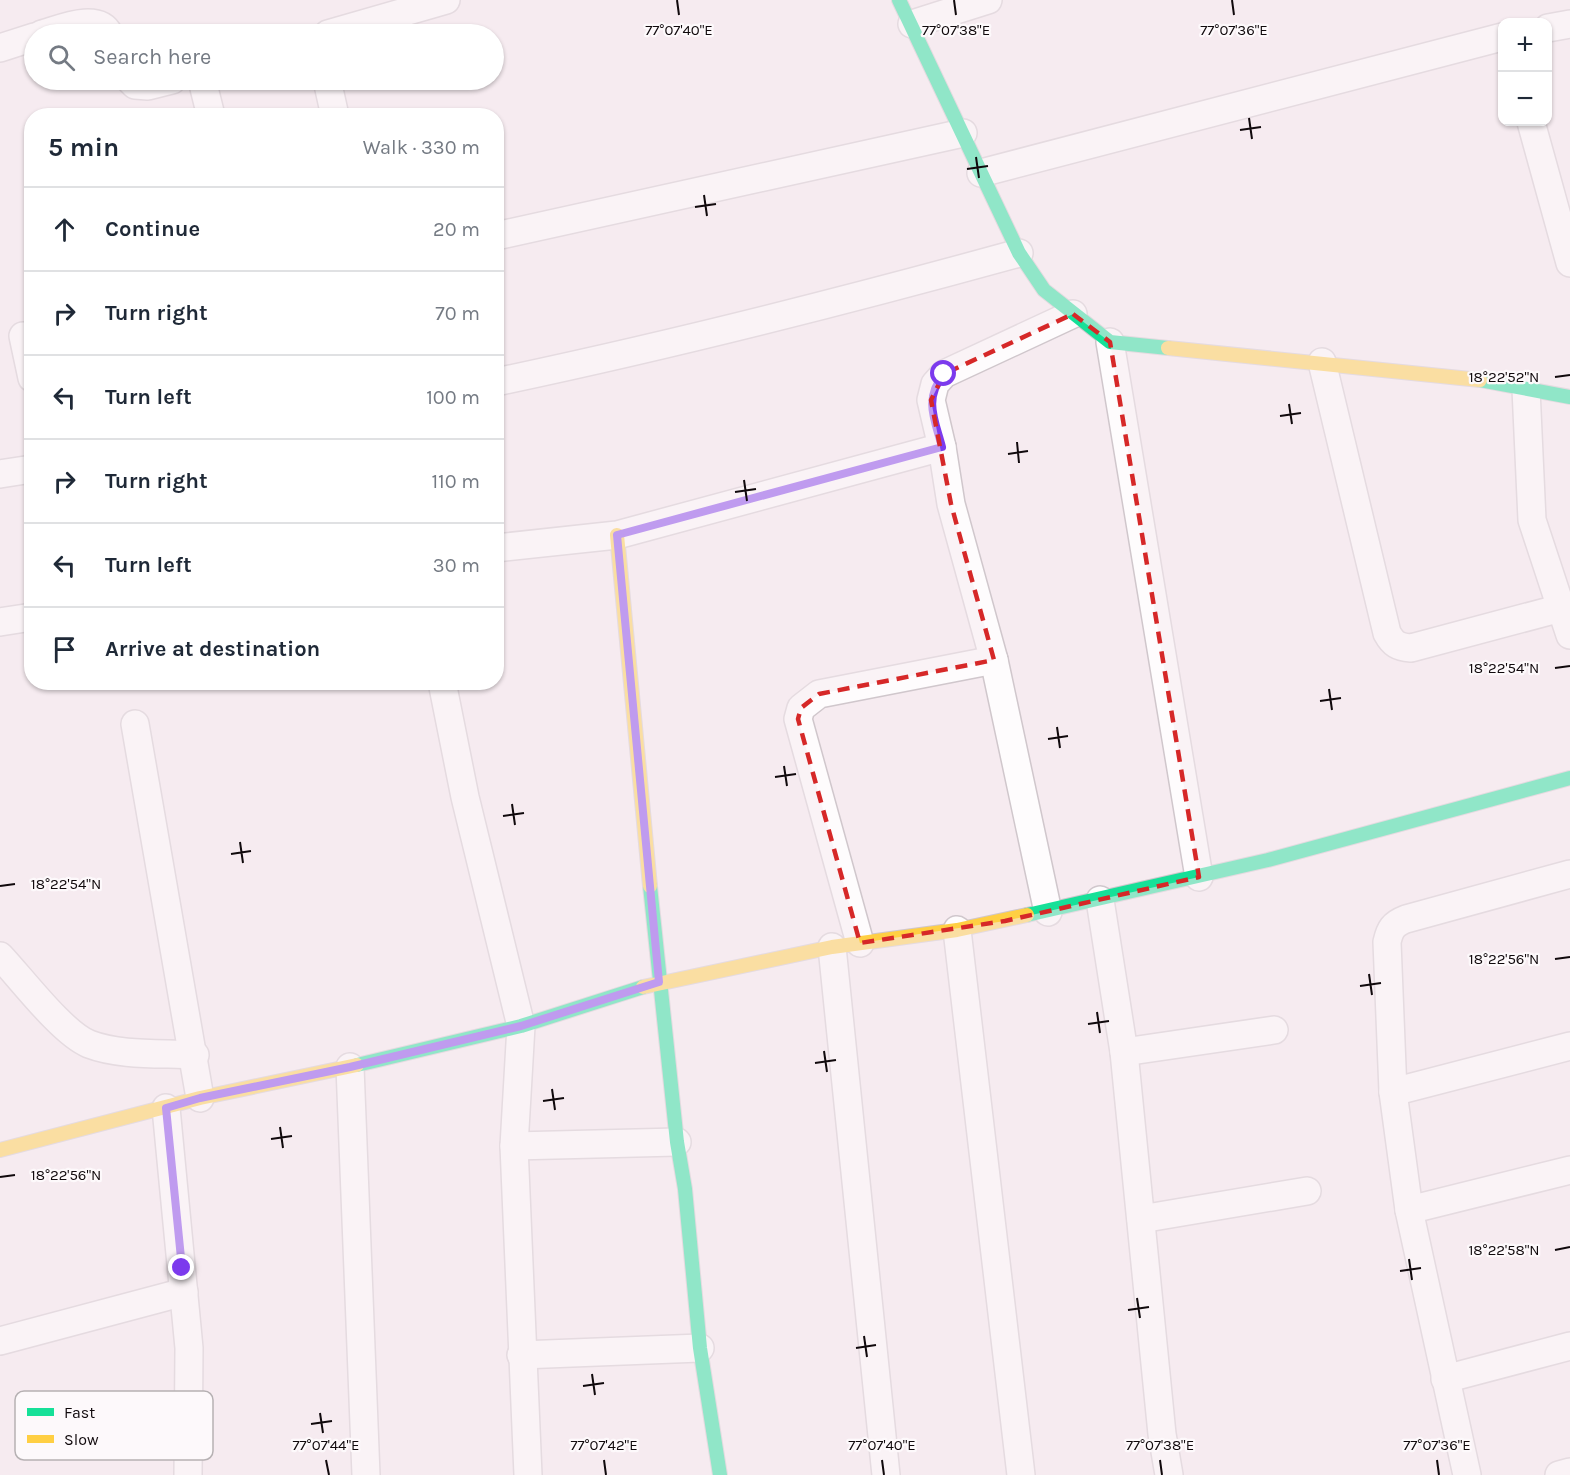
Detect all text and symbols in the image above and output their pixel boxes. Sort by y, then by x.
map controls [1498,18,1552,126]
button: + [1498,18,1552,72]
text: 77°07'40"E [645,21,713,39]
text: 77°07'38"E [922,21,990,39]
text: 77°07'36"E [1200,21,1268,39]
search box [24,24,504,90]
icon: search [45,41,78,74]
text: Search here [93,44,211,70]
button: − [1498,72,1552,126]
text: 5 min [48,132,119,163]
text: Walk · 330 m [363,136,480,159]
icon: ahead [48,213,81,246]
text: Continue [105,216,200,242]
text: 20 m [433,218,480,241]
icon: right [48,297,81,330]
text: Turn right [105,300,208,326]
text: 70 m [435,302,480,325]
route start [930,360,956,386]
text: 18°22'52"N [1469,368,1539,386]
icon: left [48,381,81,414]
text: Turn left [105,384,192,410]
text: 100 m [426,386,480,409]
icon: right [48,465,81,498]
text: Turn right [105,468,208,494]
text: 110 m [431,470,480,493]
icon: left [48,549,81,582]
text: Turn left [105,552,192,578]
text: 30 m [433,554,480,577]
icon: arrive [48,633,81,666]
text: Arrive at destination [105,636,320,662]
text: 18°22'54"N [1469,659,1539,677]
text: 18°22'54"N [31,875,101,893]
text: 18°22'56"N [1469,950,1539,968]
text: 18°22'56"N [31,1166,101,1184]
text: 18°22'58"N [1468,1241,1540,1259]
route end [168,1254,194,1280]
legend [15,1391,213,1460]
text: Fast [64,1403,95,1422]
text: Slow [64,1430,99,1449]
text: 77°07'44"E [293,1436,359,1454]
text: 77°07'42"E [570,1436,638,1454]
text: 77°07'40"E [848,1436,916,1454]
text: 77°07'38"E [1126,1436,1194,1454]
text: 77°07'36"E [1403,1436,1471,1454]

